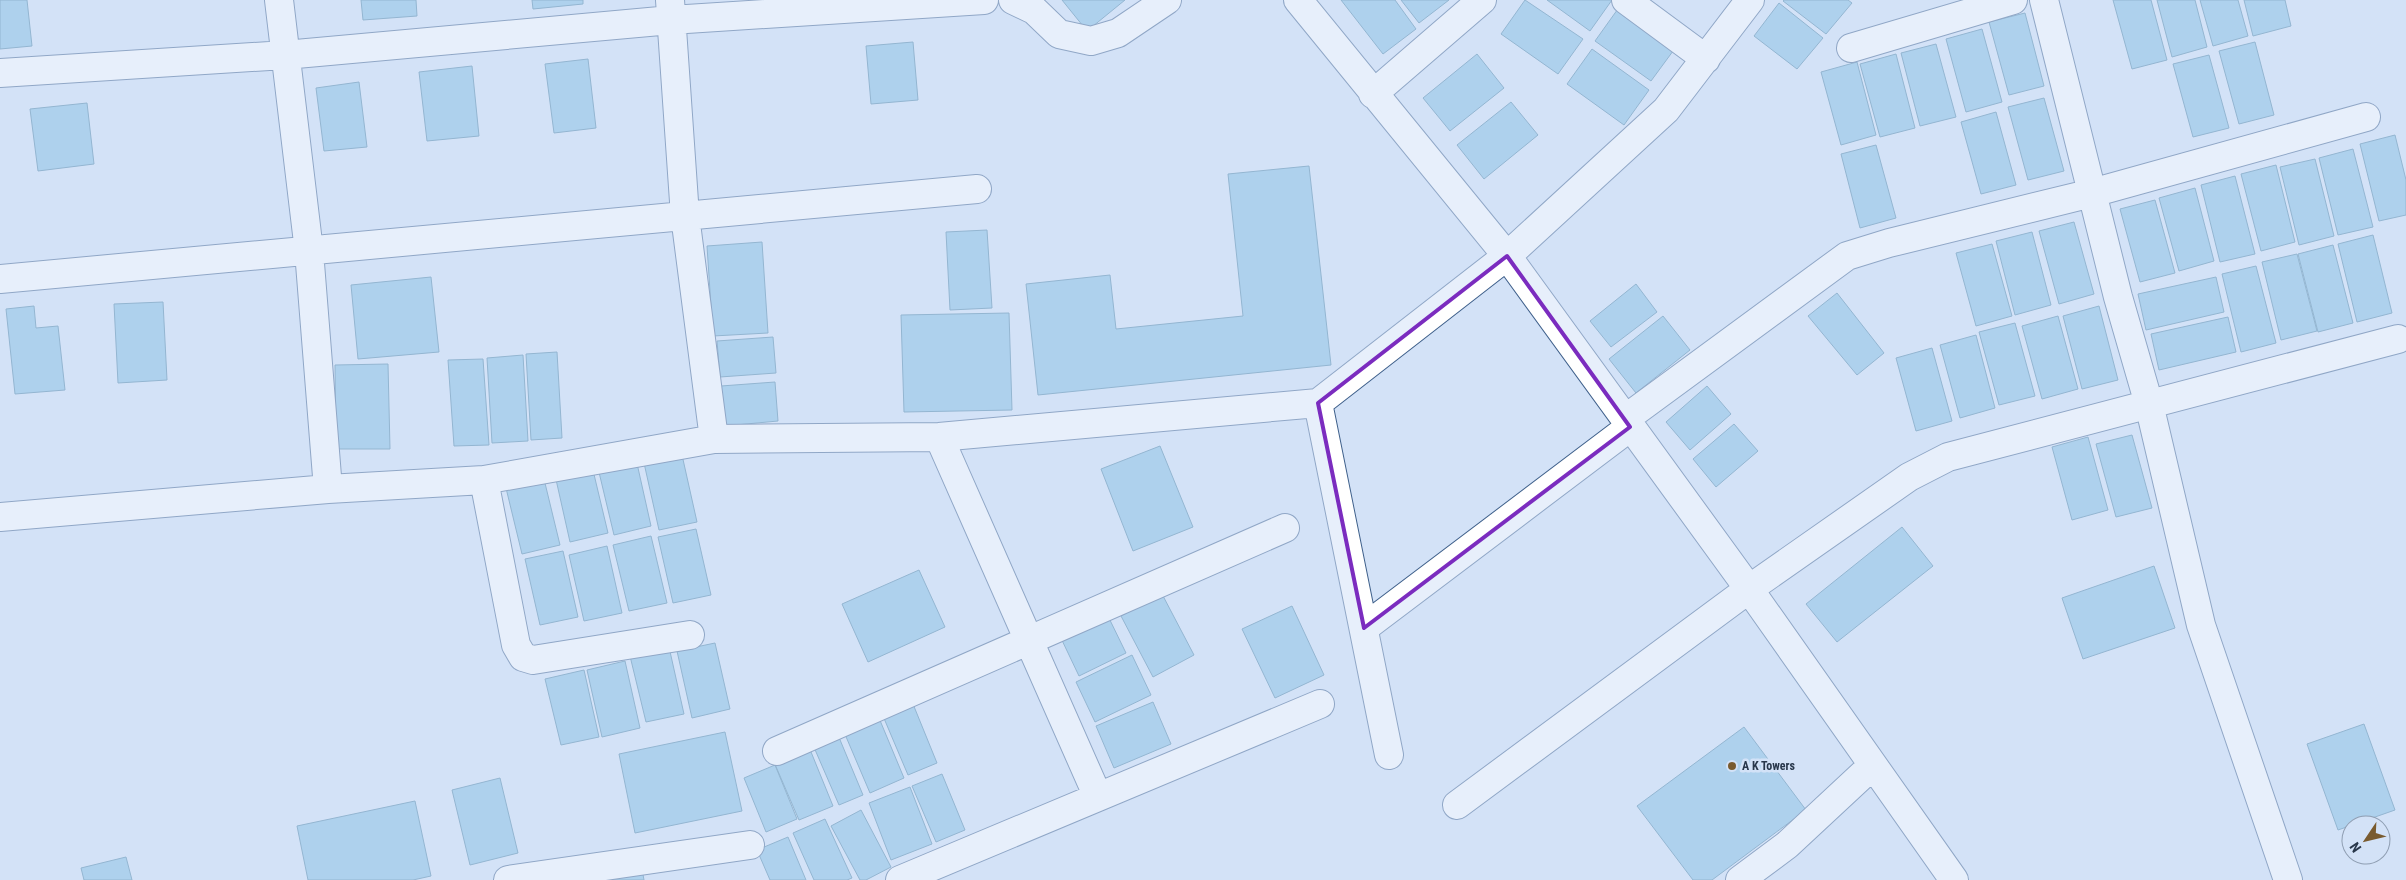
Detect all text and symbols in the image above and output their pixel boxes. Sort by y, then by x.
place label: A K Towers [1742,759,1796,773]
marker: A K Towers [1726,760,1738,772]
north arrow [2341,815,2391,865]
text: N [2346,839,2364,856]

